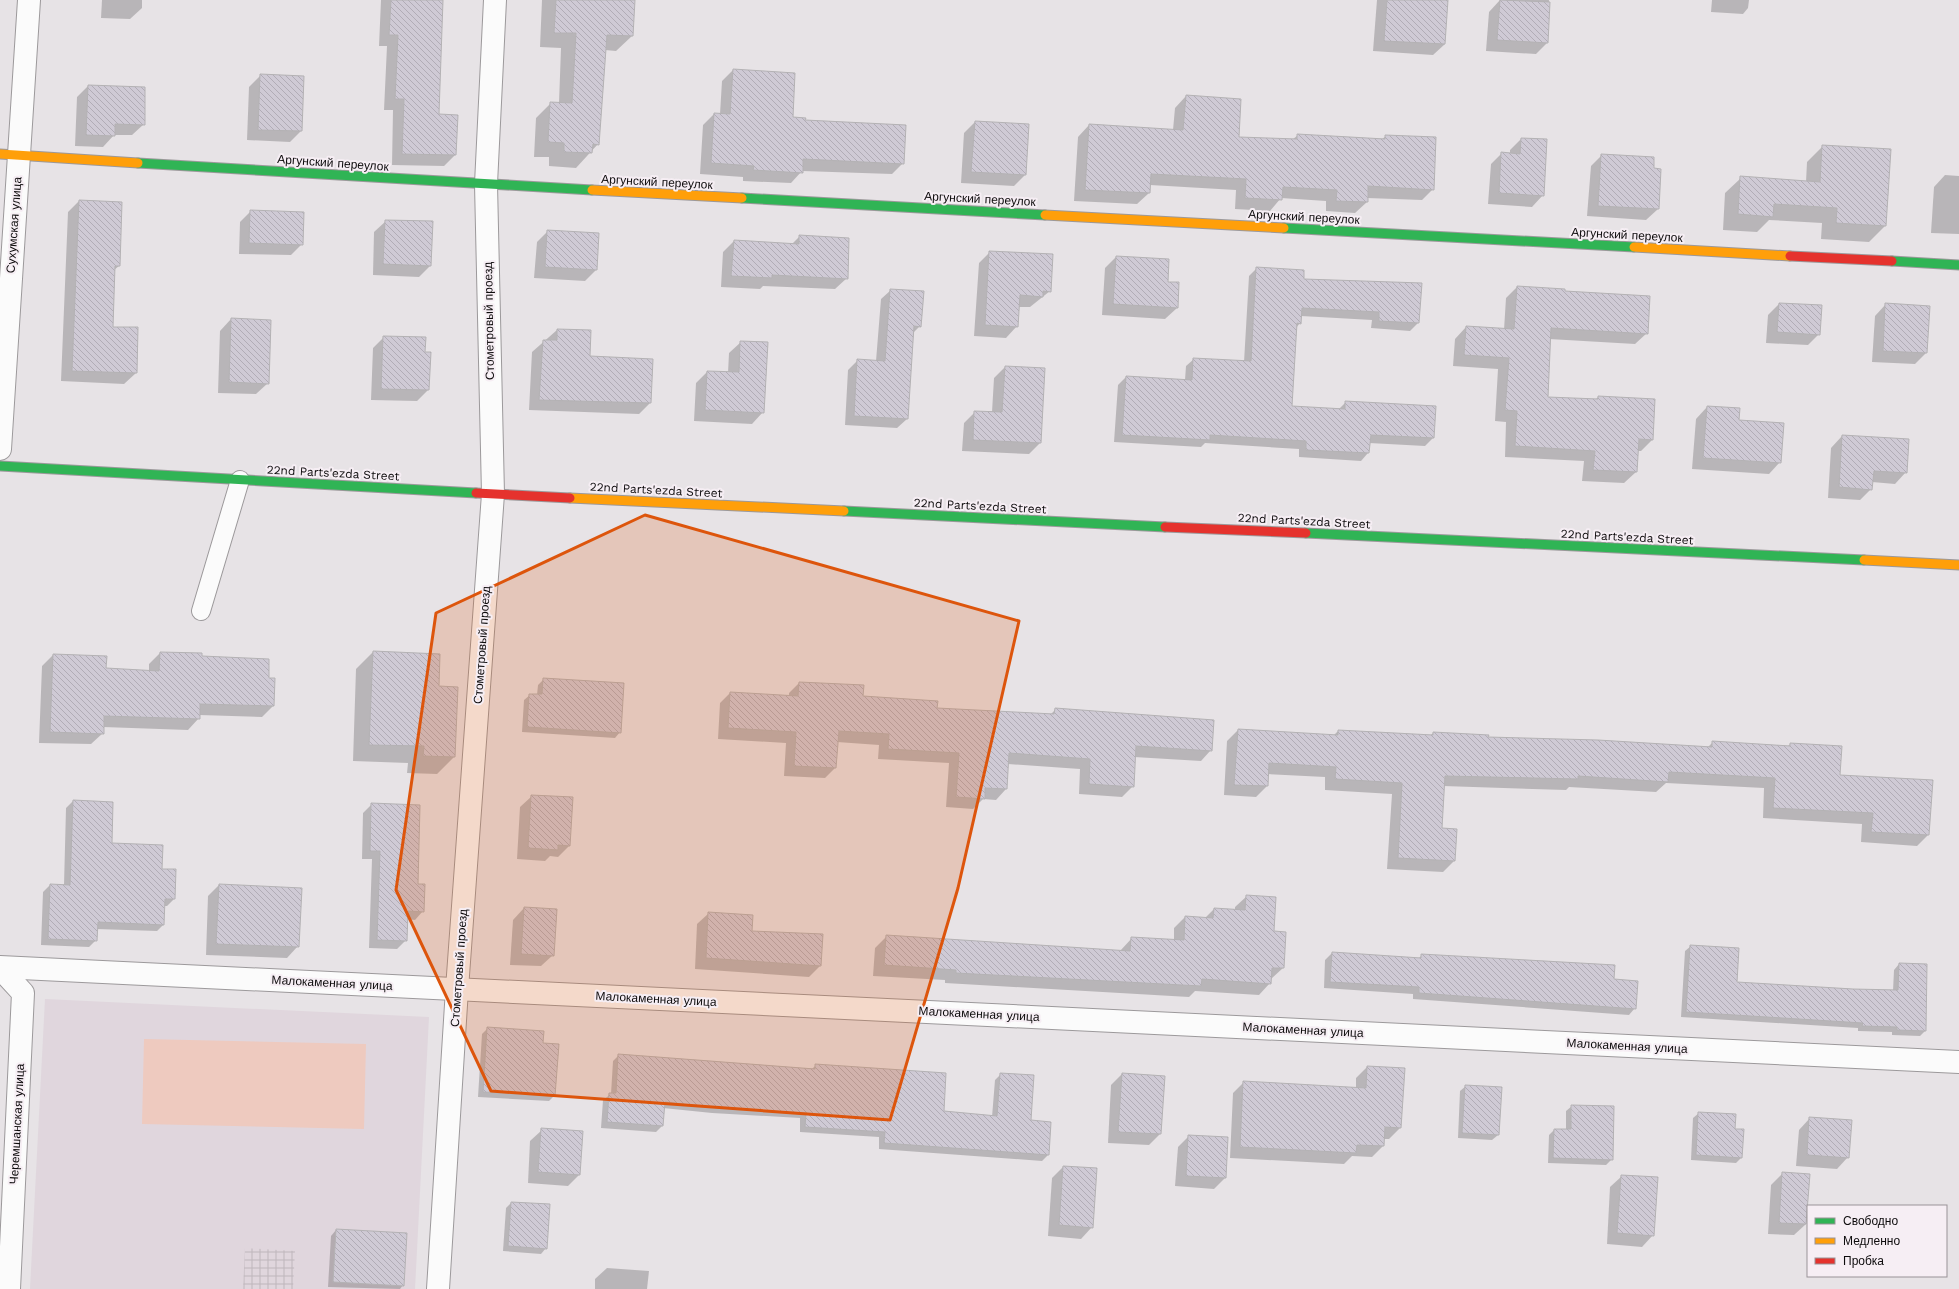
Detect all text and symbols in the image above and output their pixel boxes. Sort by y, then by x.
street label: Аргунский переулок [277,152,390,174]
street label: Аргунский переулок [601,172,714,192]
street label: Сухумская улица [4,176,24,274]
street label: Аргунский переулок [924,189,1037,209]
street label: Аргунский переулок [1248,207,1361,227]
street label: Аргунский переулок [1571,225,1684,245]
street label: Стометровый проезд [481,262,497,380]
street label: 22nd Parts'ezda Street [266,463,400,483]
street label: 22nd Parts'ezda Street [589,480,723,500]
street label: 22nd Parts'ezda Street [913,496,1047,516]
street label: 22nd Parts'ezda Street [1237,511,1371,531]
street label: 22nd Parts'ezda Street [1560,527,1694,547]
street label: Стометровый проезд [471,585,493,705]
street label: Стометровый проезд [448,908,470,1028]
street label: Малокаменная улица [271,973,393,993]
street label: Малокаменная улица [595,989,717,1009]
street label: Малокаменная улица [918,1004,1040,1024]
street label: Малокаменная улица [1242,1020,1364,1040]
street label: Малокаменная улица [1566,1036,1688,1056]
street label: Черемшанская улица [7,1063,27,1185]
legend [1807,1205,1947,1277]
text: Свободно [1843,1214,1898,1228]
text: Медленно [1843,1234,1900,1248]
text: Пробка [1843,1254,1884,1268]

